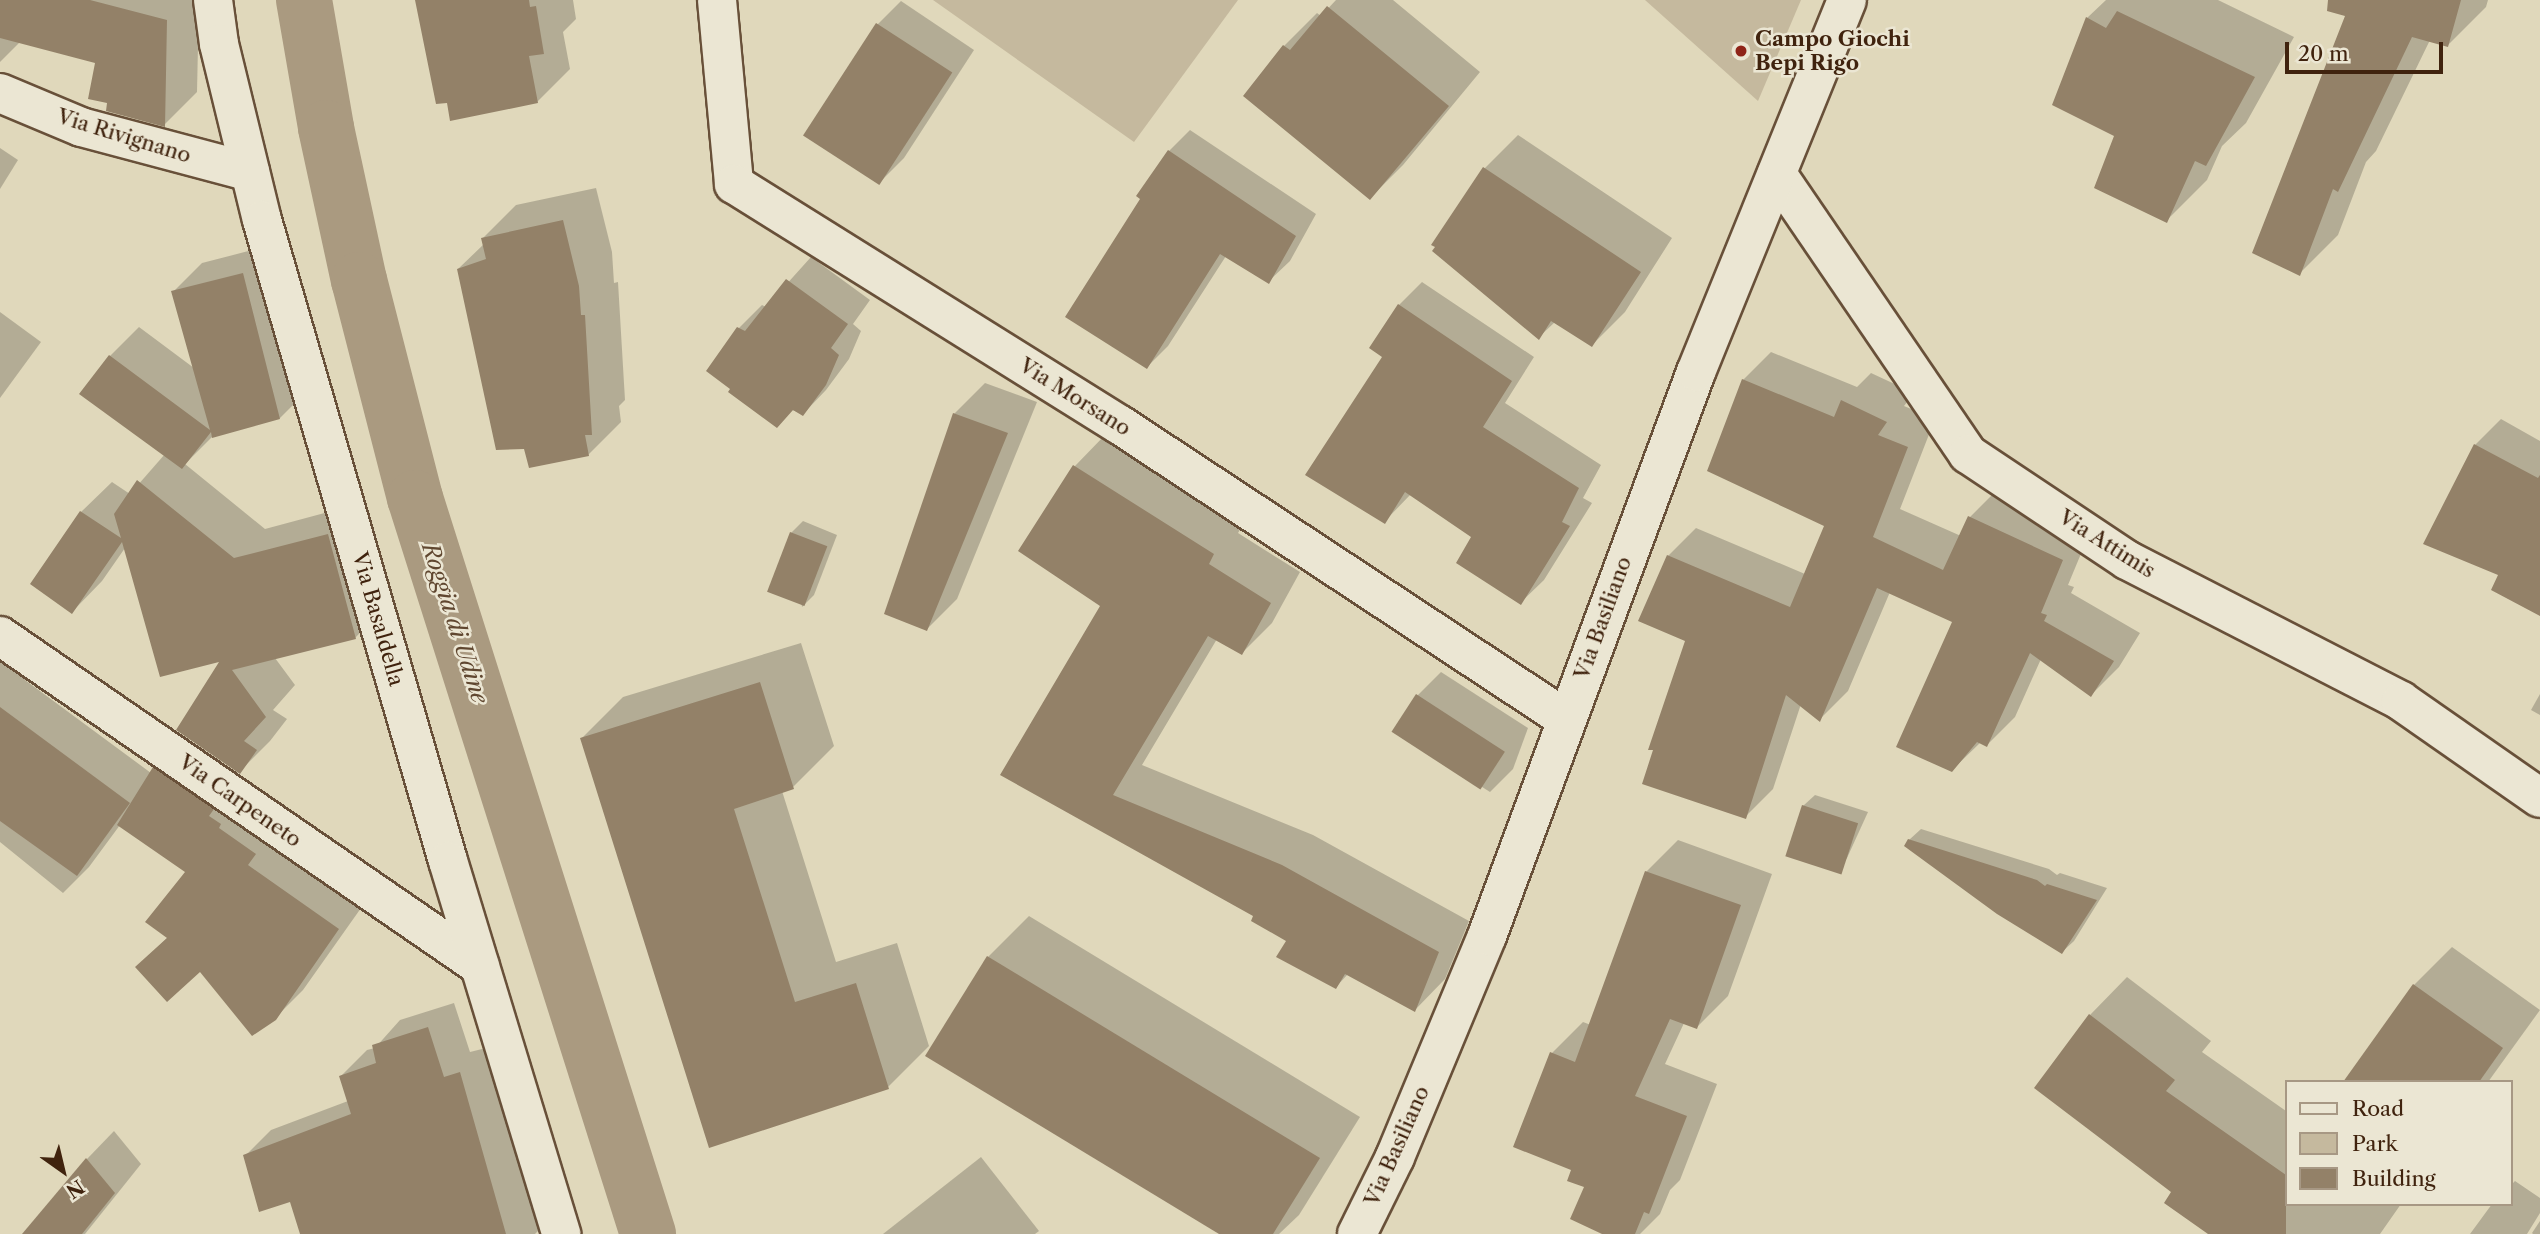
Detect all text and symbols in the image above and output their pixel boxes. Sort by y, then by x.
place label: Campo Giochi Bepi Rigo [1755,26,1910,76]
scale bar [2288,28,2446,72]
text: 20 m [2298,41,2349,66]
marker: Campo Giochi Bepi Rigo [1733,43,1749,59]
street label: Via Rivignano [54,104,194,168]
street label: Via Morsano [1015,353,1135,441]
street label: Via Attimis [2054,504,2160,584]
water label: Roggia di Udine [416,539,494,707]
street label: Via Basaldella [347,549,409,689]
street label: Via Basiliano [1569,553,1637,683]
street label: Via Carpeneto [174,749,306,853]
legend [2284,1080,2512,1206]
street label: Via Basiliano [1359,1082,1435,1210]
text: Road [2352,1096,2404,1121]
text: Park [2352,1131,2398,1156]
north arrow [28,1136,98,1206]
text: Building [2352,1166,2436,1191]
text: N [62,1175,88,1203]

